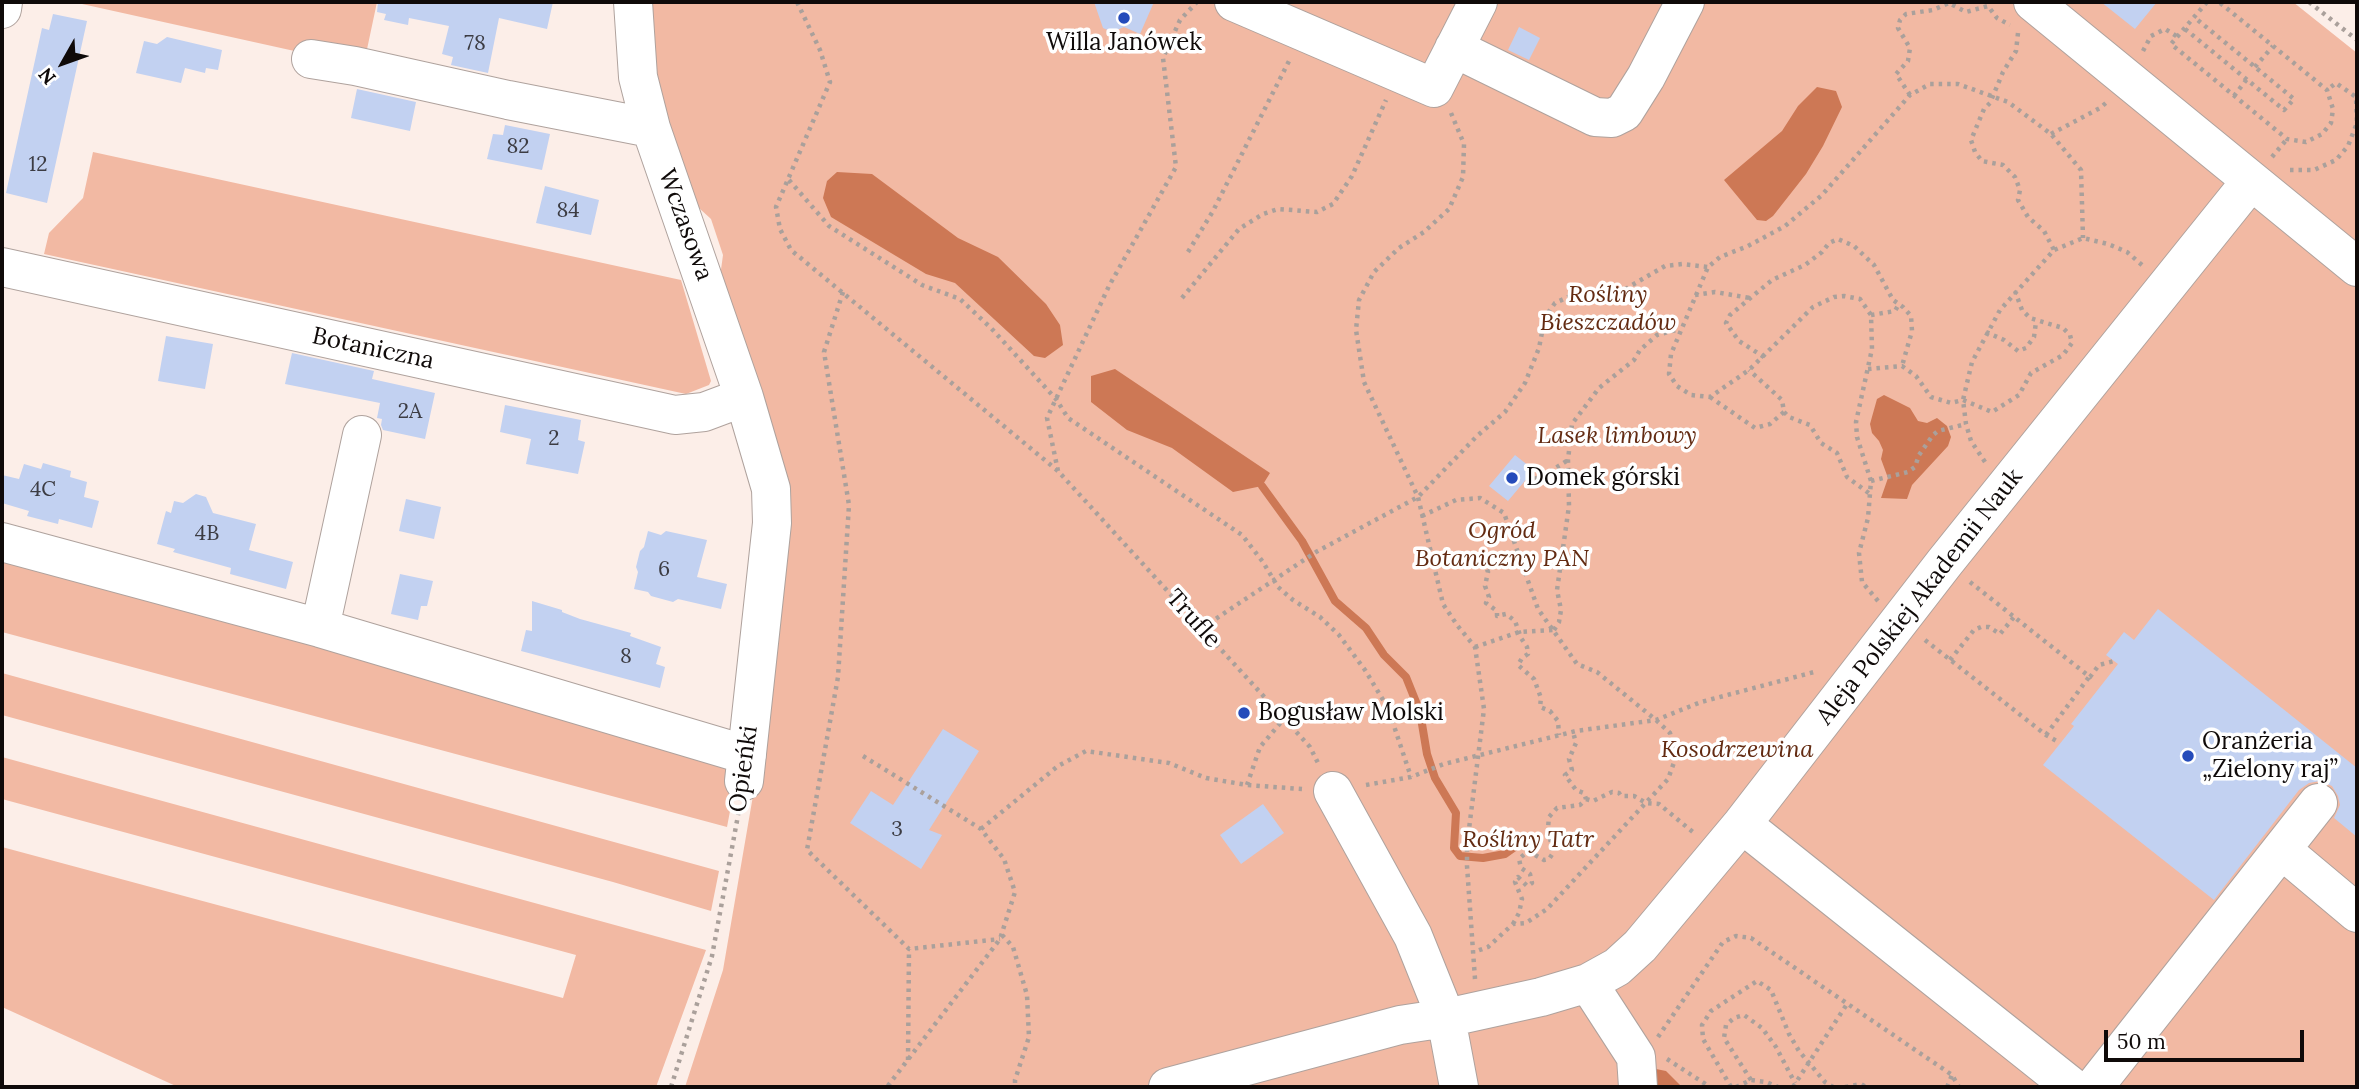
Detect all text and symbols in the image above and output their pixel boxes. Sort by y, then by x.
marker: Willa Janówek [1116,10,1132,26]
north arrow [28,28,98,98]
place label: Willa Janówek [1046,29,1202,57]
house number: 78 [464,31,486,57]
text: N [33,63,61,90]
house number: 82 [506,134,530,160]
house number: 12 [29,152,47,178]
street label: Wczasowa [652,165,718,285]
house number: 84 [556,198,580,224]
park label: Rośliny Bieszczadów [1540,281,1676,337]
street label: Botaniczna [310,322,436,376]
house number: 2A [398,399,422,425]
park label: Lasek limbowy [1537,422,1697,450]
house number: 2 [548,426,560,452]
street label: Aleja Polskiej Akademii Nauk [1811,463,2029,731]
place label: Domek górski [1526,464,1680,492]
marker: Domek górski [1504,470,1520,486]
house number: 4C [30,477,56,503]
park label: Ogród Botaniczny PAN [1415,517,1589,573]
house number: 4B [195,521,219,547]
house number: 6 [658,557,670,583]
street label: Trufle [1160,584,1226,654]
house number: 8 [620,644,632,670]
place label: Bogusław Molski [1258,699,1444,727]
marker: Bogusław Molski [1236,705,1252,721]
street label: Opieńki [724,724,764,814]
place label: Oranżeria „Zielony raj” [2202,728,2338,784]
park label: Kosodrzewina [1661,736,1813,764]
marker: Oranżeria „Zielony raj” [2180,748,2196,764]
house number: 3 [891,817,903,843]
park label: Rośliny Tatr [1462,826,1594,854]
scale bar [2107,1016,2306,1060]
text: 50 m [2117,1028,2166,1055]

